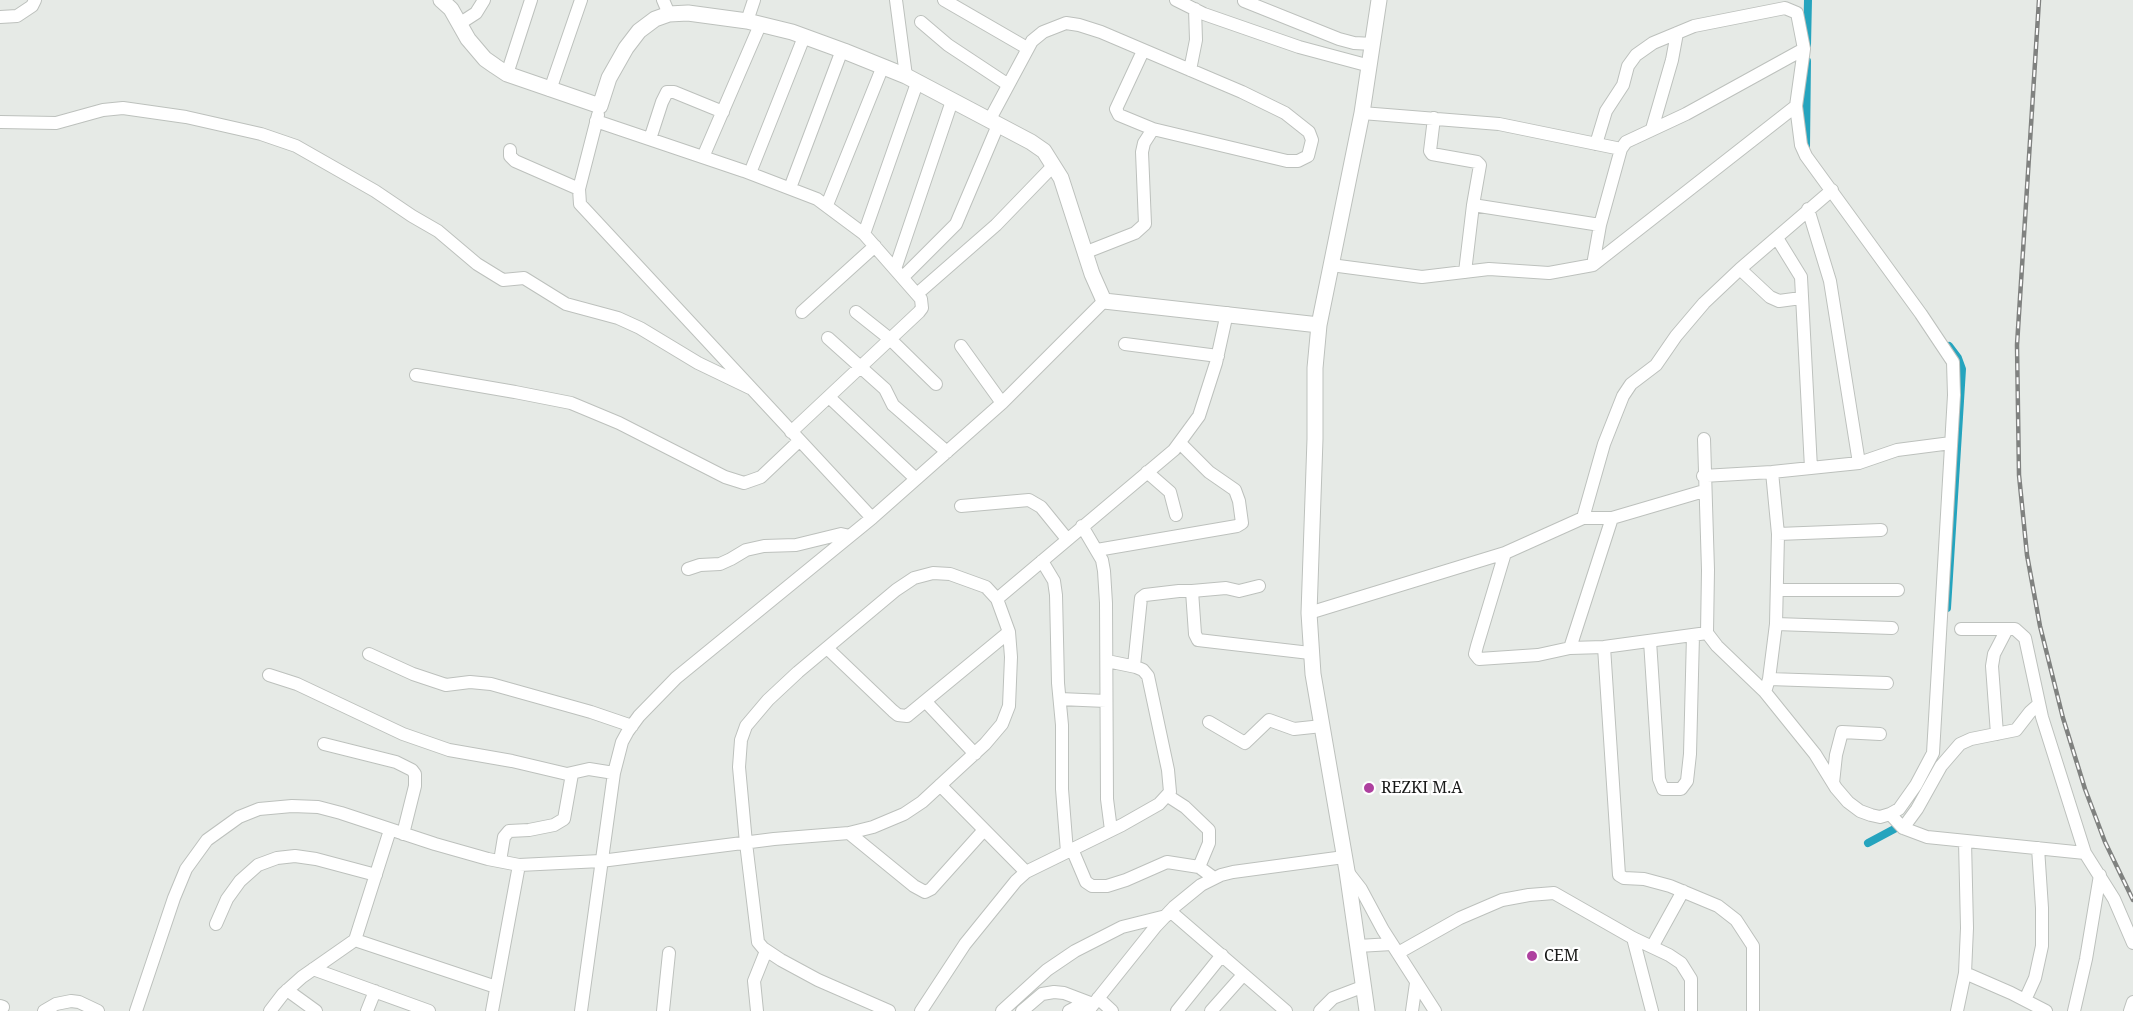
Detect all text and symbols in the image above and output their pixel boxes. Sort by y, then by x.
place label: REZKI M.A [1381,778,1462,798]
marker: REZKI M.A [1362,781,1376,795]
place label: CEM [1544,946,1579,966]
marker: CEM [1525,949,1539,963]

